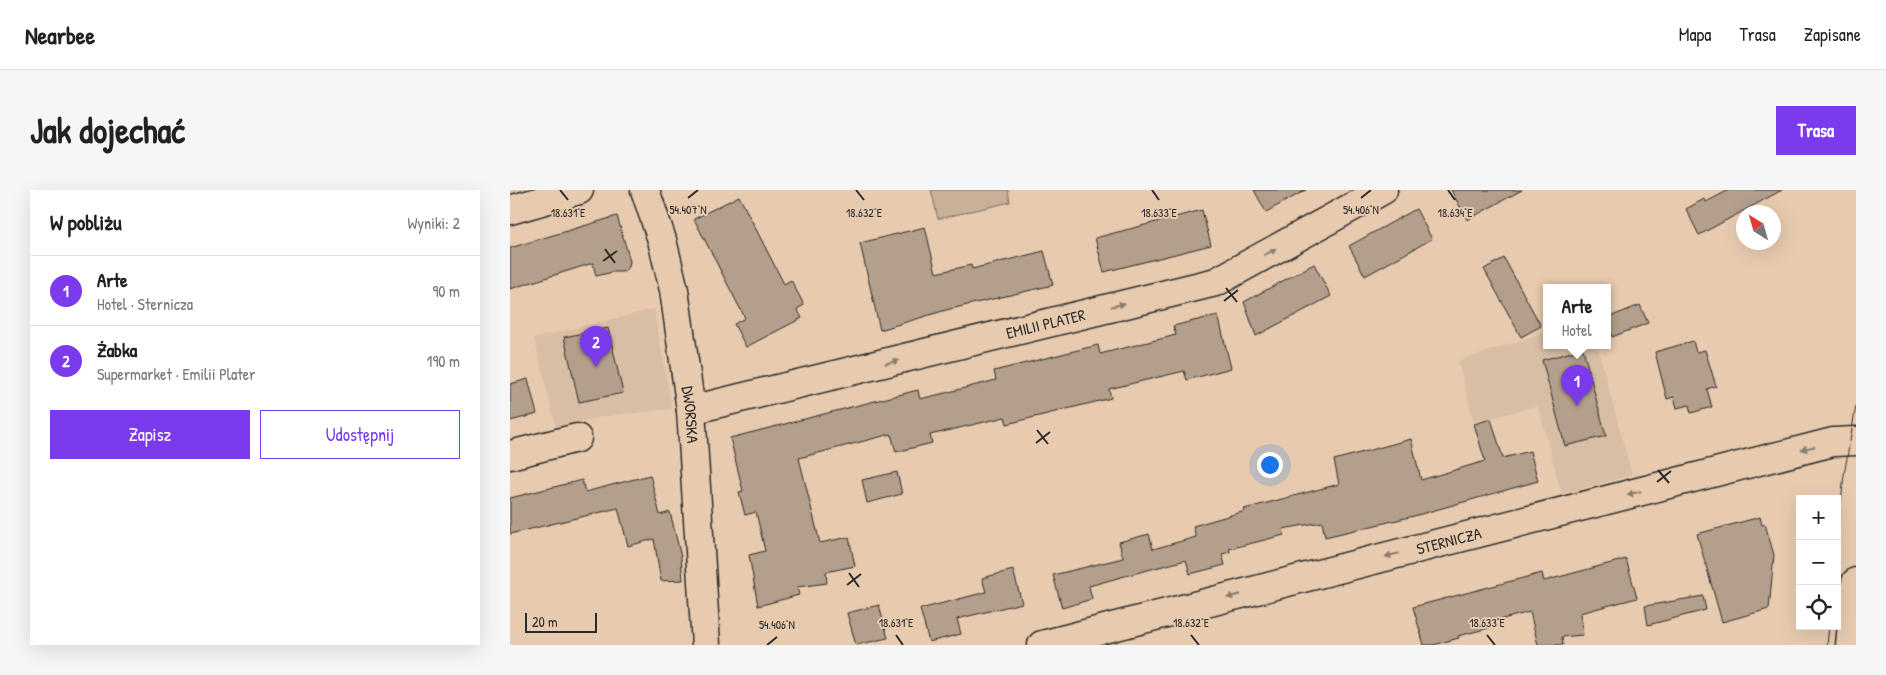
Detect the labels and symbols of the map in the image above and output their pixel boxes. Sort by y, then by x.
text: 54.407°N [669,201,707,218]
text: 54.406°N [1343,201,1379,218]
text: 18.631°E [551,204,586,221]
text: 18.632°E [846,204,883,221]
text: 18.633°E [1141,204,1178,221]
text: 18.634°E [1438,204,1473,221]
north arrow [1736,205,1781,250]
one-way arrow [1263,248,1277,256]
one-way arrow [1110,301,1125,309]
street label: EMILII PLATER [1004,303,1087,344]
pin: 2 [580,326,612,367]
one-way arrow [885,358,900,366]
pin: 1 [1561,365,1593,406]
street label: DWORSKA [677,385,704,444]
one-way arrow [1801,444,1816,452]
your location [1257,452,1283,478]
one-way arrow [1626,489,1641,497]
street label: STERNICZA [1414,522,1484,559]
one-way arrow [1384,551,1399,559]
one-way arrow [1227,592,1242,600]
scale bar [525,610,598,633]
text: 18.631°E [879,614,914,631]
text: 18.632°E [1173,614,1210,631]
text: 18.633°E [1469,614,1506,631]
text: 54.406°N [759,616,795,633]

